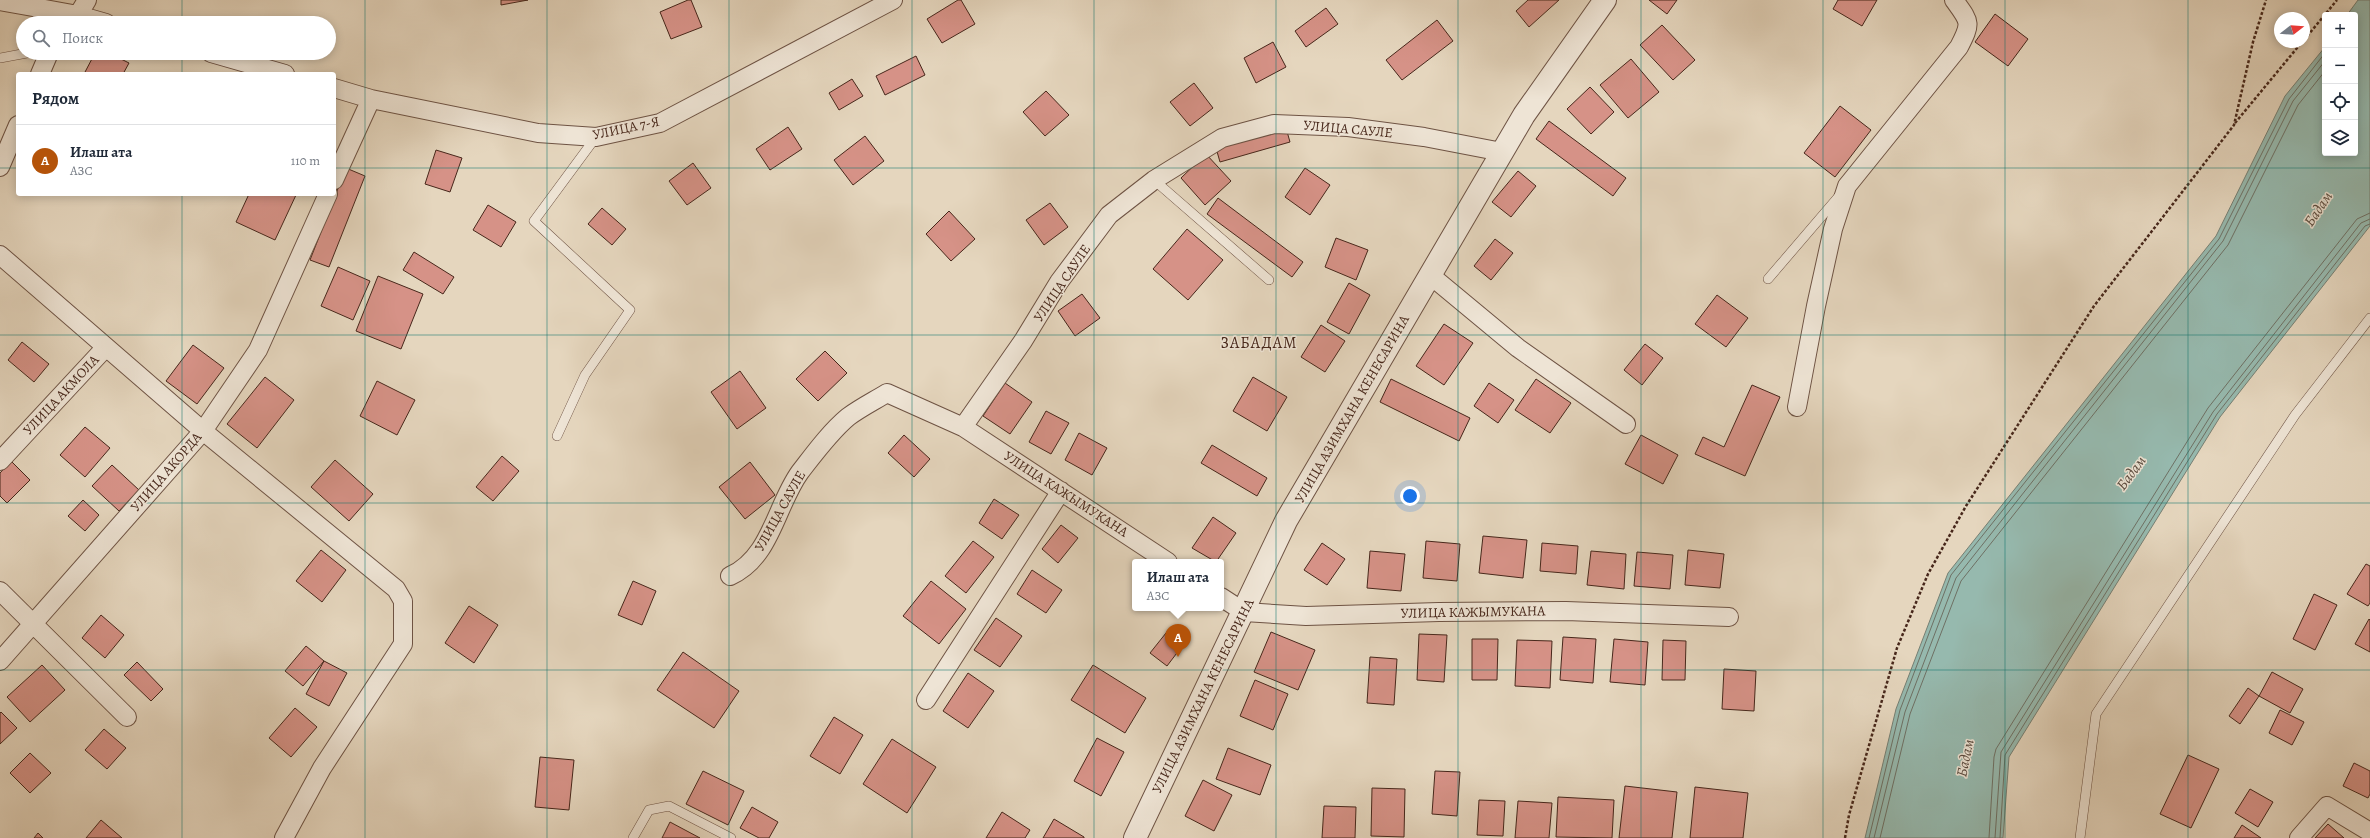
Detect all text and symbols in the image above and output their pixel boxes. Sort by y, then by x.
north arrow [2274,12,2310,48]
map controls [2322,12,2358,156]
button: + [2322,12,2358,48]
search box [16,16,336,60]
icon: search [30,27,52,49]
text: Поиск [62,28,103,48]
button: − [2322,48,2358,84]
button: locate [2322,84,2358,120]
text: Рядом [32,87,79,110]
street label: УЛИЦА 7-Я [591,112,661,144]
street label: УЛИЦА САУЛЕ [1303,116,1393,142]
button: layers [2322,120,2358,156]
text: Илаш ата [70,142,132,162]
text: A [41,152,49,169]
text: 110 m [291,152,320,169]
text: АЗС [70,162,93,179]
water label: Бадам [2299,188,2337,230]
street label: УЛИЦА САУЛЕ [1029,241,1095,325]
street label: УЛИЦА АЗИМХАНА КЕНЕСАРИНА [1290,311,1414,506]
district label: ЗАБАДАМ [1220,332,1298,354]
street label: УЛИЦА АКМОЛА [19,350,104,439]
street label: УЛИЦА АКОРДА [126,428,206,516]
street label: УЛИЦА КАЖЫМУКАНА [1000,447,1133,542]
water label: Бадам [2112,452,2150,494]
street label: УЛИЦА САУЛЕ [750,467,810,555]
your location [1400,486,1420,506]
popup [1132,559,1224,611]
text: Илаш ата [1147,567,1209,587]
text: АЗС [1147,587,1169,604]
street label: УЛИЦА АЗИМХАНА КЕНЕСАРИНА [1148,595,1259,796]
street label: УЛИЦА КАЖЫМУКАНА [1400,601,1546,623]
pin: A [1165,624,1191,657]
water label: Бадам [1951,737,1979,779]

